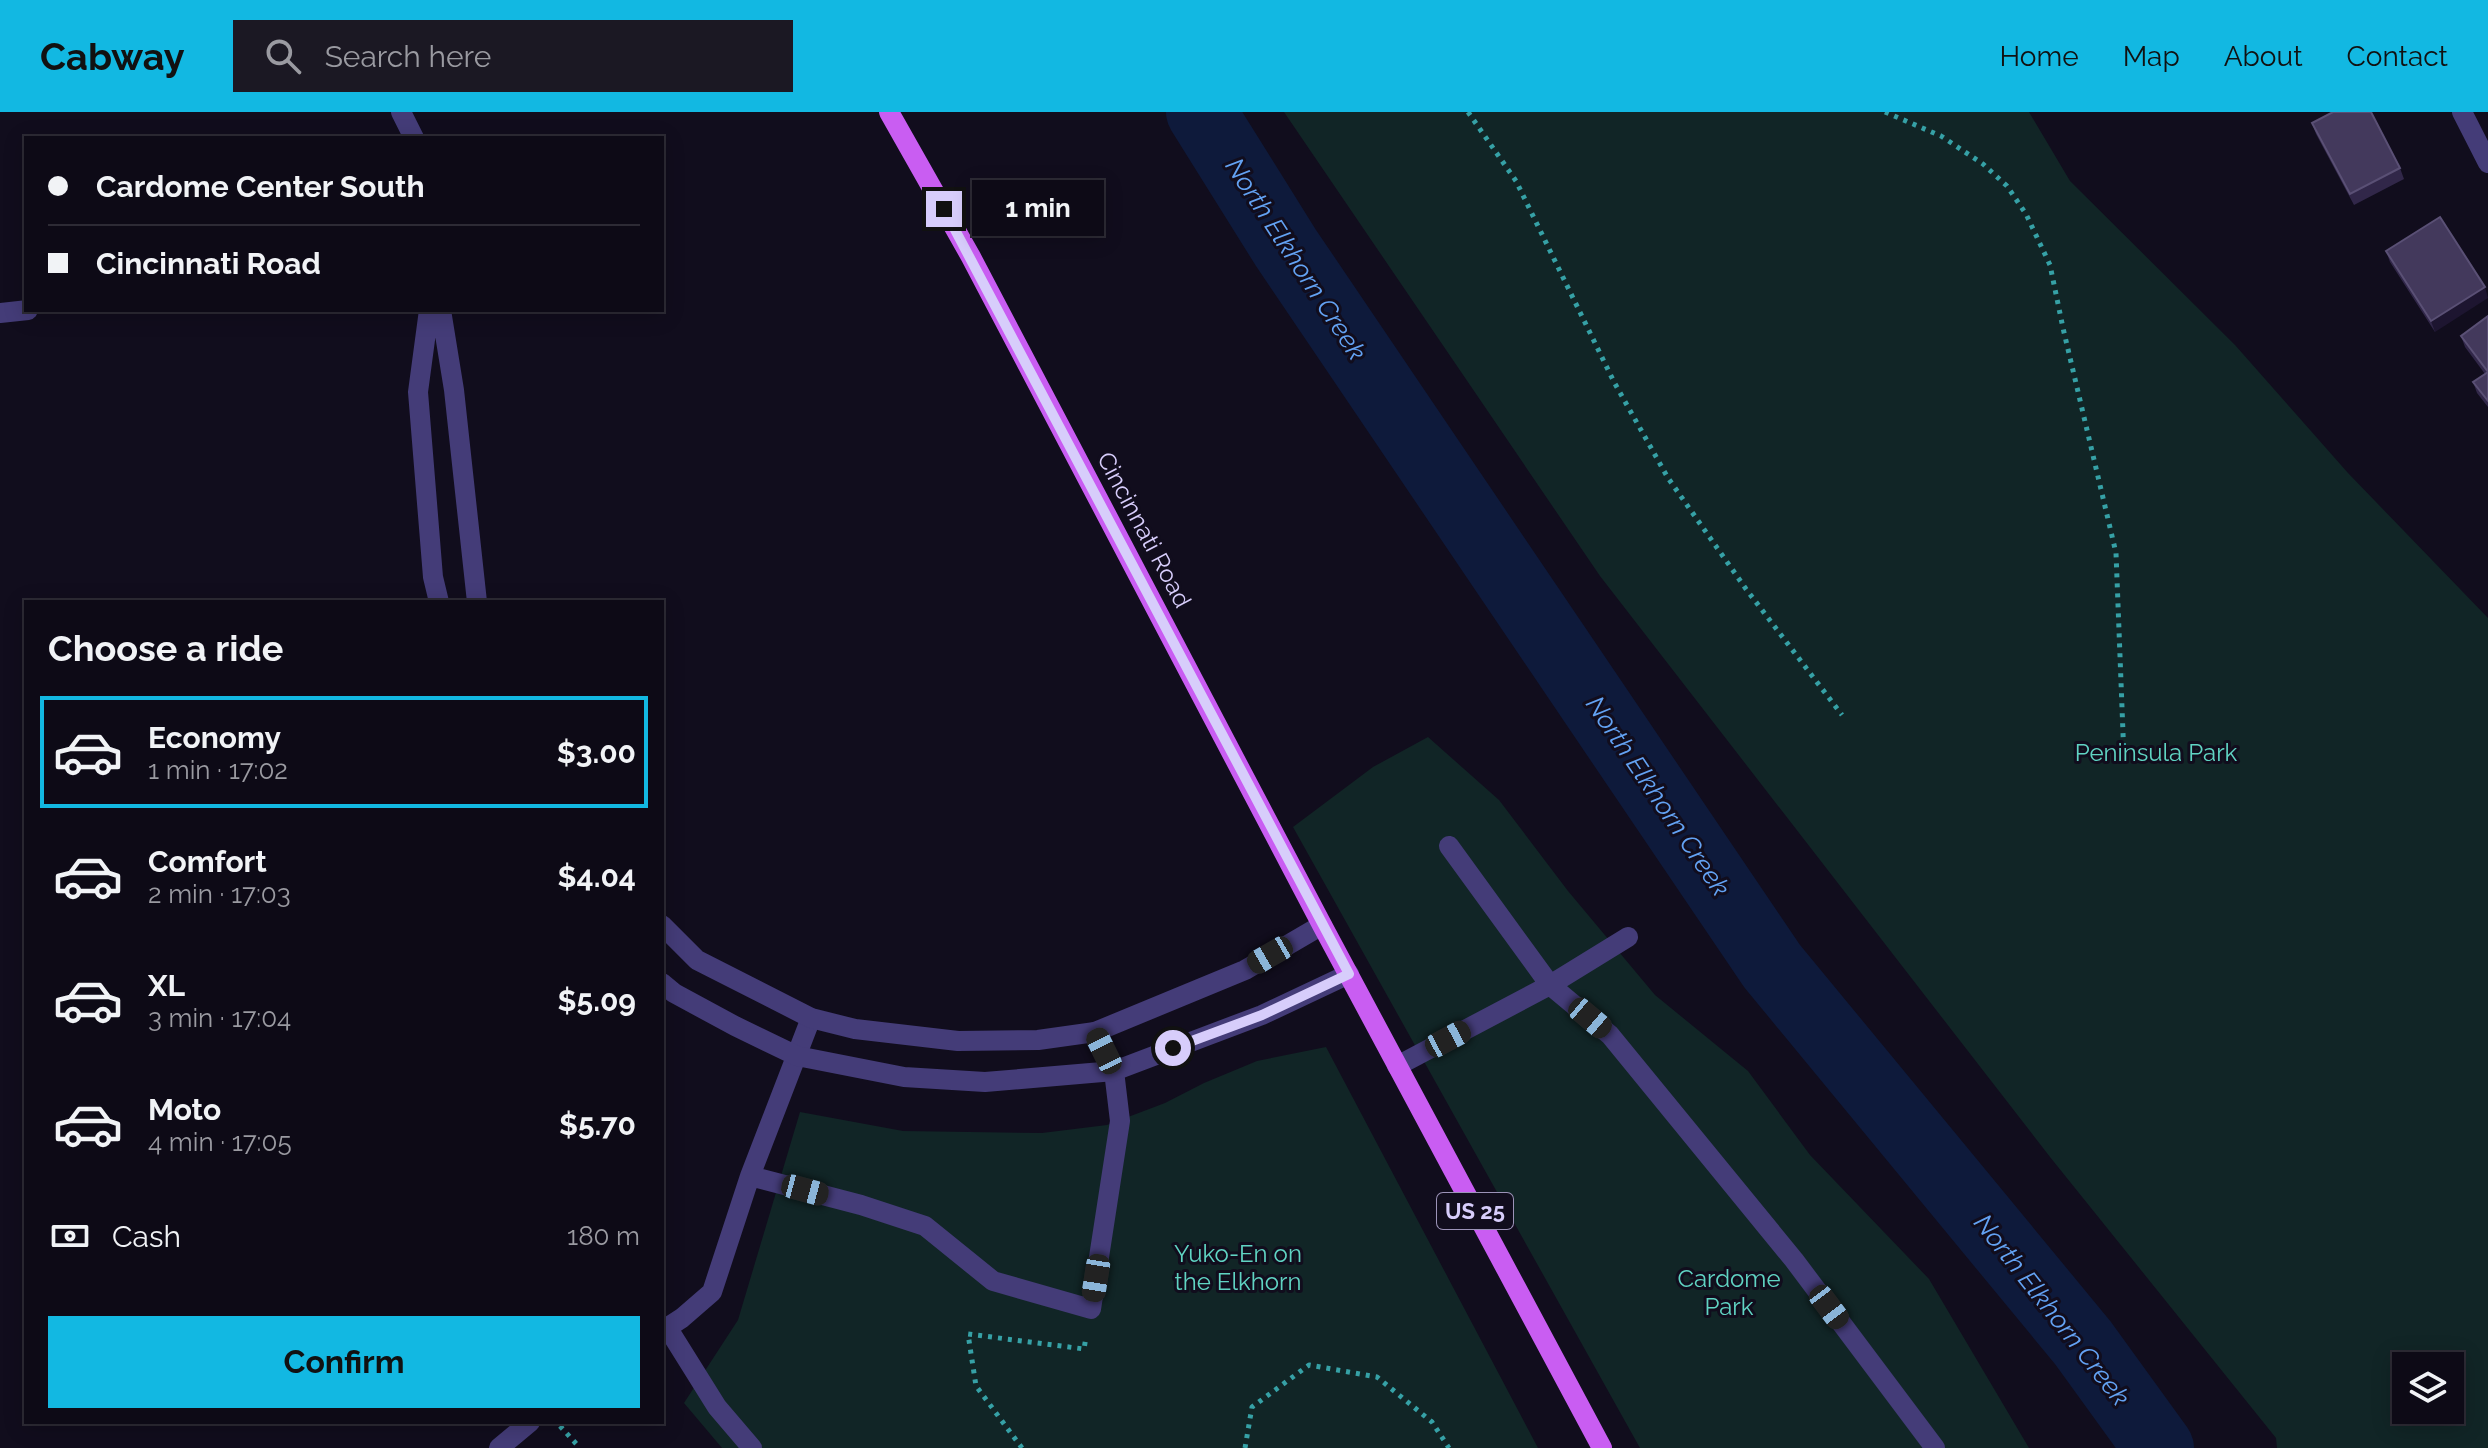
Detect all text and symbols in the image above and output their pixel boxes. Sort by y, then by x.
search box [233,20,793,92]
text: Cabway [40,34,185,79]
icon: search [261,34,305,78]
text: Search here [325,39,491,74]
text: Home [1999,40,2079,73]
text: Map [2123,40,2180,73]
text: About [2224,40,2303,73]
text: Contact [2347,40,2448,73]
water label: North Elkhorn Creek [1219,152,1373,366]
text: Cardome Center South [96,169,425,204]
callout: 1 min [972,181,1104,237]
route end [926,191,962,227]
text: 1 min [1005,193,1071,223]
text: Cincinnati Road [96,246,321,281]
street label: Cincinnati Road [1091,447,1198,613]
text: Choose a ride [48,627,283,669]
water label: North Elkhorn Creek [1580,690,1736,902]
icon: car [52,716,124,788]
text: Economy [148,720,281,755]
text: $3.00 [557,735,636,770]
park label: Peninsula Park [2075,738,2238,767]
text: 1 min · 17:02 [148,755,288,785]
icon: car [52,840,124,912]
text: Comfort [148,844,267,879]
text: $4.04 [558,859,636,894]
text: 2 min · 17:03 [148,879,291,909]
car [1243,933,1297,977]
icon: car [52,964,124,1036]
text: XL [148,968,185,1003]
text: $5.09 [558,983,636,1018]
car [1564,993,1616,1043]
text: 3 min · 17:04 [148,1003,291,1033]
car [1421,1017,1475,1061]
car [1083,1024,1125,1078]
route start [1155,1030,1191,1066]
icon: car [52,1088,124,1160]
text: Moto [148,1092,221,1127]
text: $5.70 [559,1107,636,1142]
text: 4 min · 17:05 [148,1127,292,1157]
car [779,1172,831,1208]
road number: US 25 [1437,1193,1513,1229]
water label: North Elkhorn Creek [1968,1208,2136,1412]
icon: cash [48,1214,92,1258]
text: Cash [112,1219,181,1254]
text: 180 m [567,1221,640,1251]
park label: Yuko-En on the Elkhorn [1174,1239,1302,1296]
car [1080,1252,1112,1304]
park label: Cardome Park [1678,1264,1780,1321]
car [1805,1281,1853,1333]
button: Confirm [48,1316,640,1408]
map controls [2392,1352,2464,1424]
button: layers [2392,1352,2464,1424]

